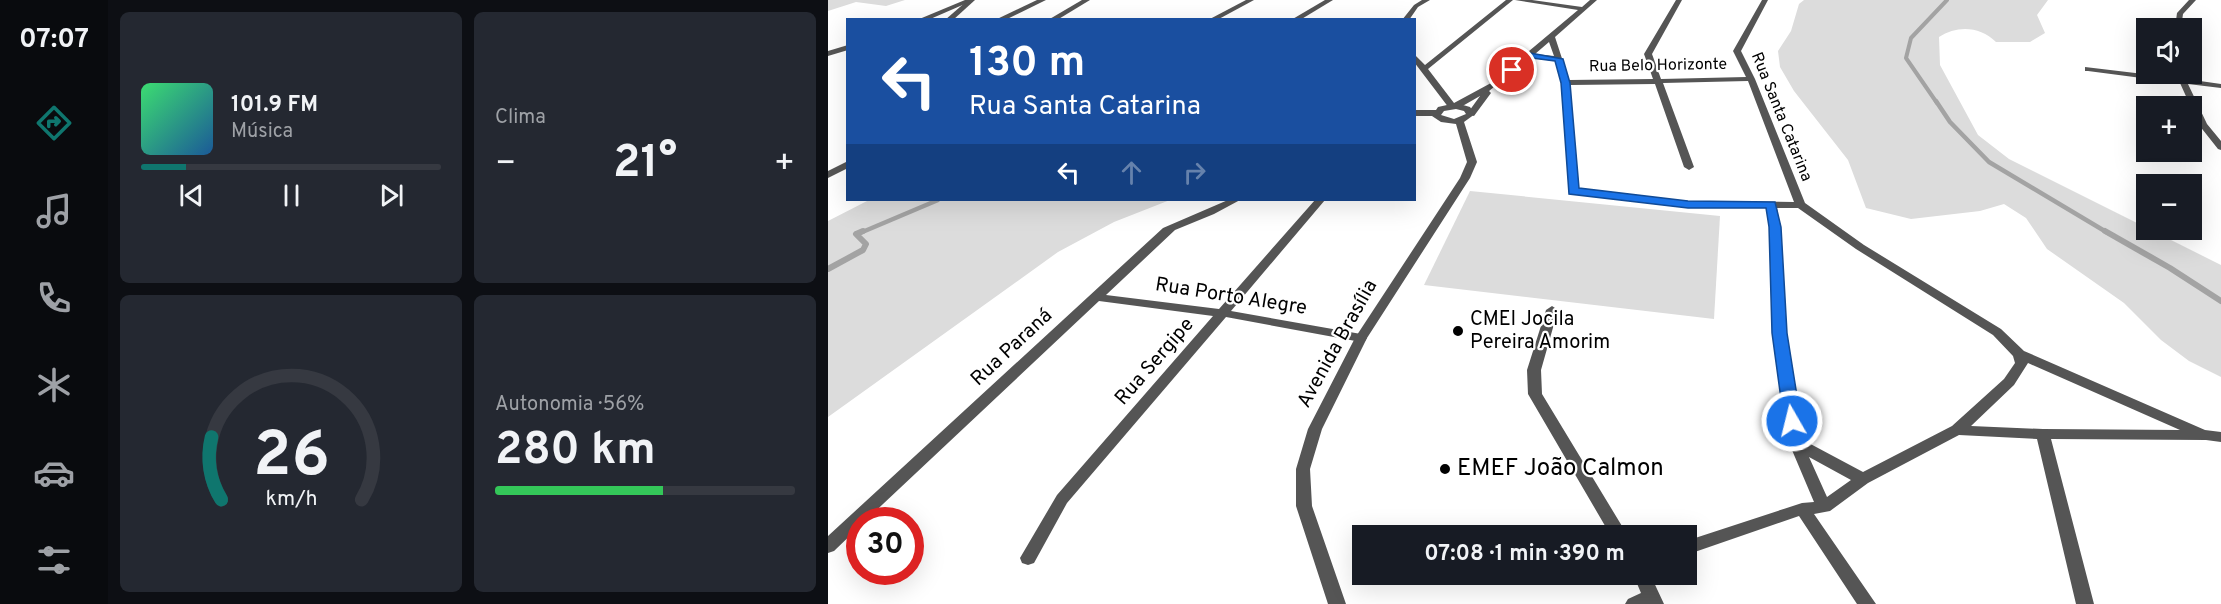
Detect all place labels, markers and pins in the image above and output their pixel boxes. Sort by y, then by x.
pin [1486,44,1537,95]
place label: CMEI Jocila Pereira Amorim [1470,307,1610,356]
marker: CMEI Jocila Pereira Amorim [1451,324,1465,338]
place label: EMEF João Calmon [1457,454,1664,484]
marker: EMEF João Calmon [1438,462,1452,476]

